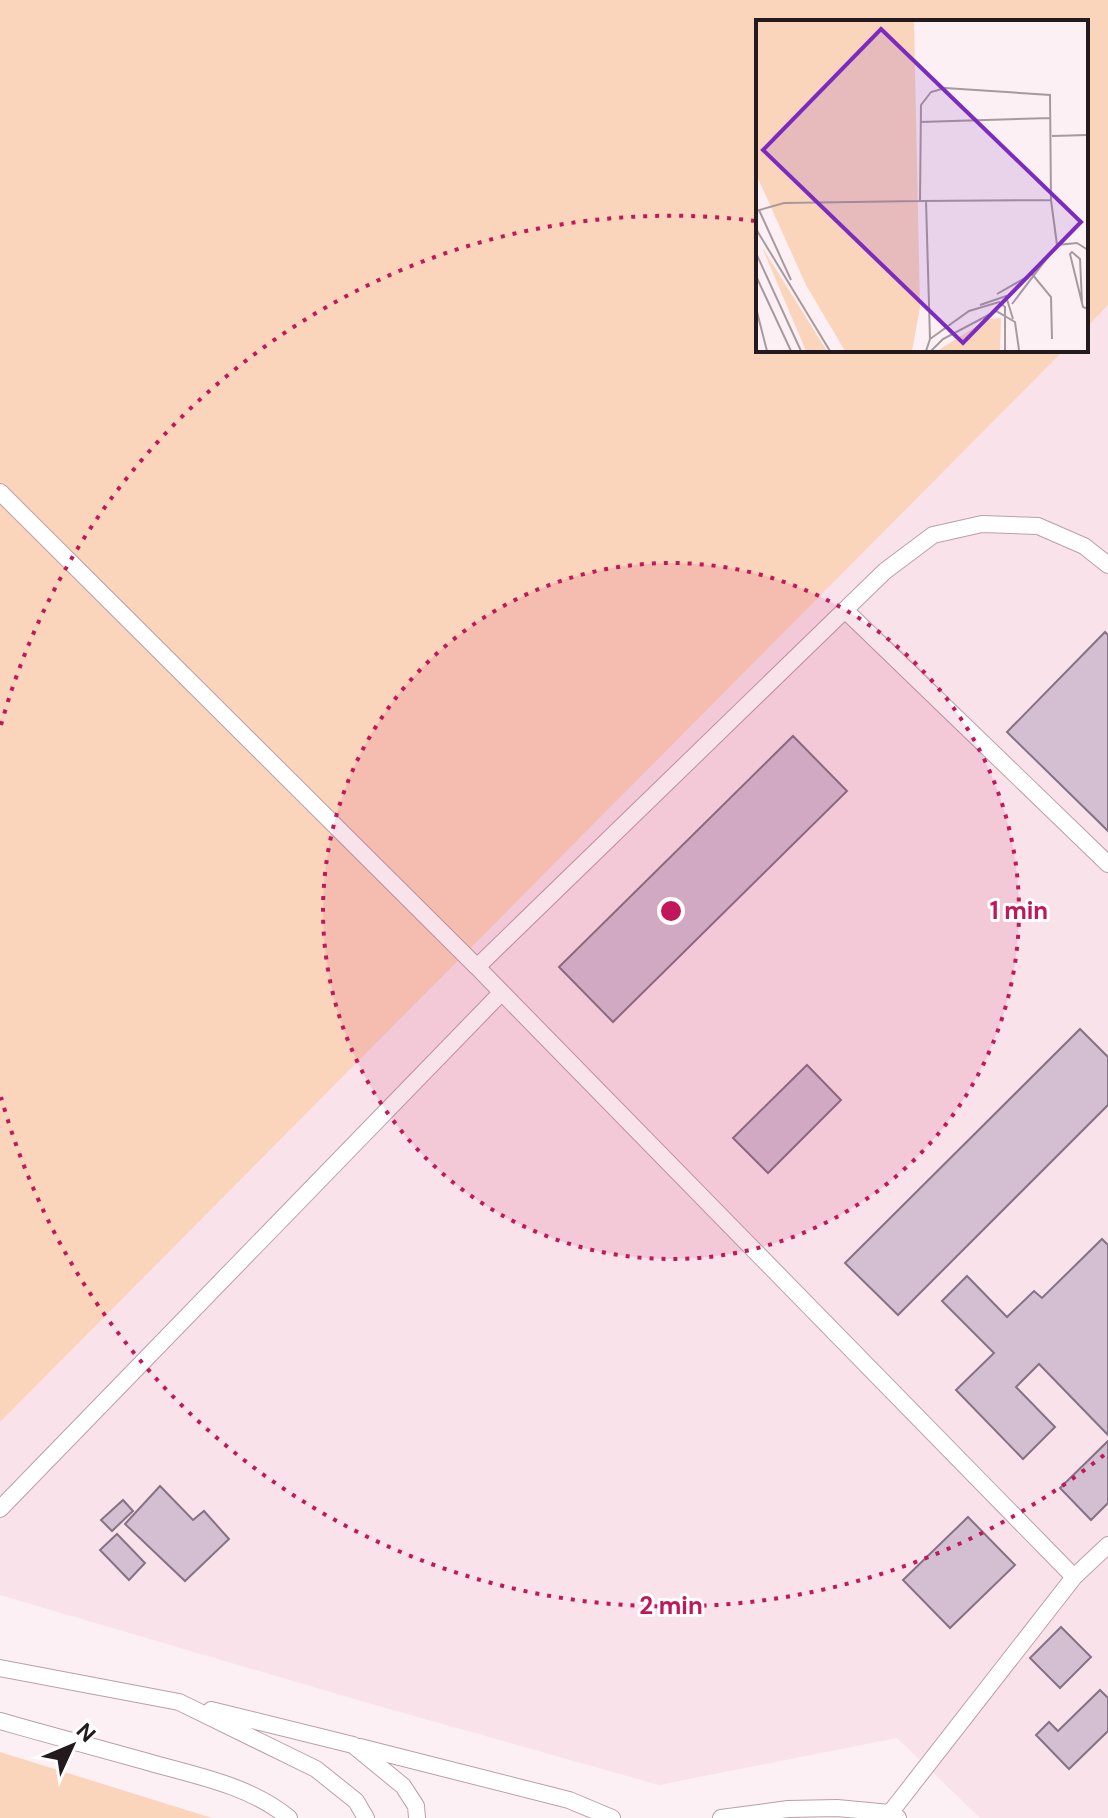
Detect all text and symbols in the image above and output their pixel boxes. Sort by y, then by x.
inset map [756,20,1088,352]
text: 1 min [990,895,1048,926]
centre of rings [657,897,685,925]
text: 2 min [639,1590,703,1621]
north arrow [32,1706,112,1786]
text: N [70,1717,102,1748]

